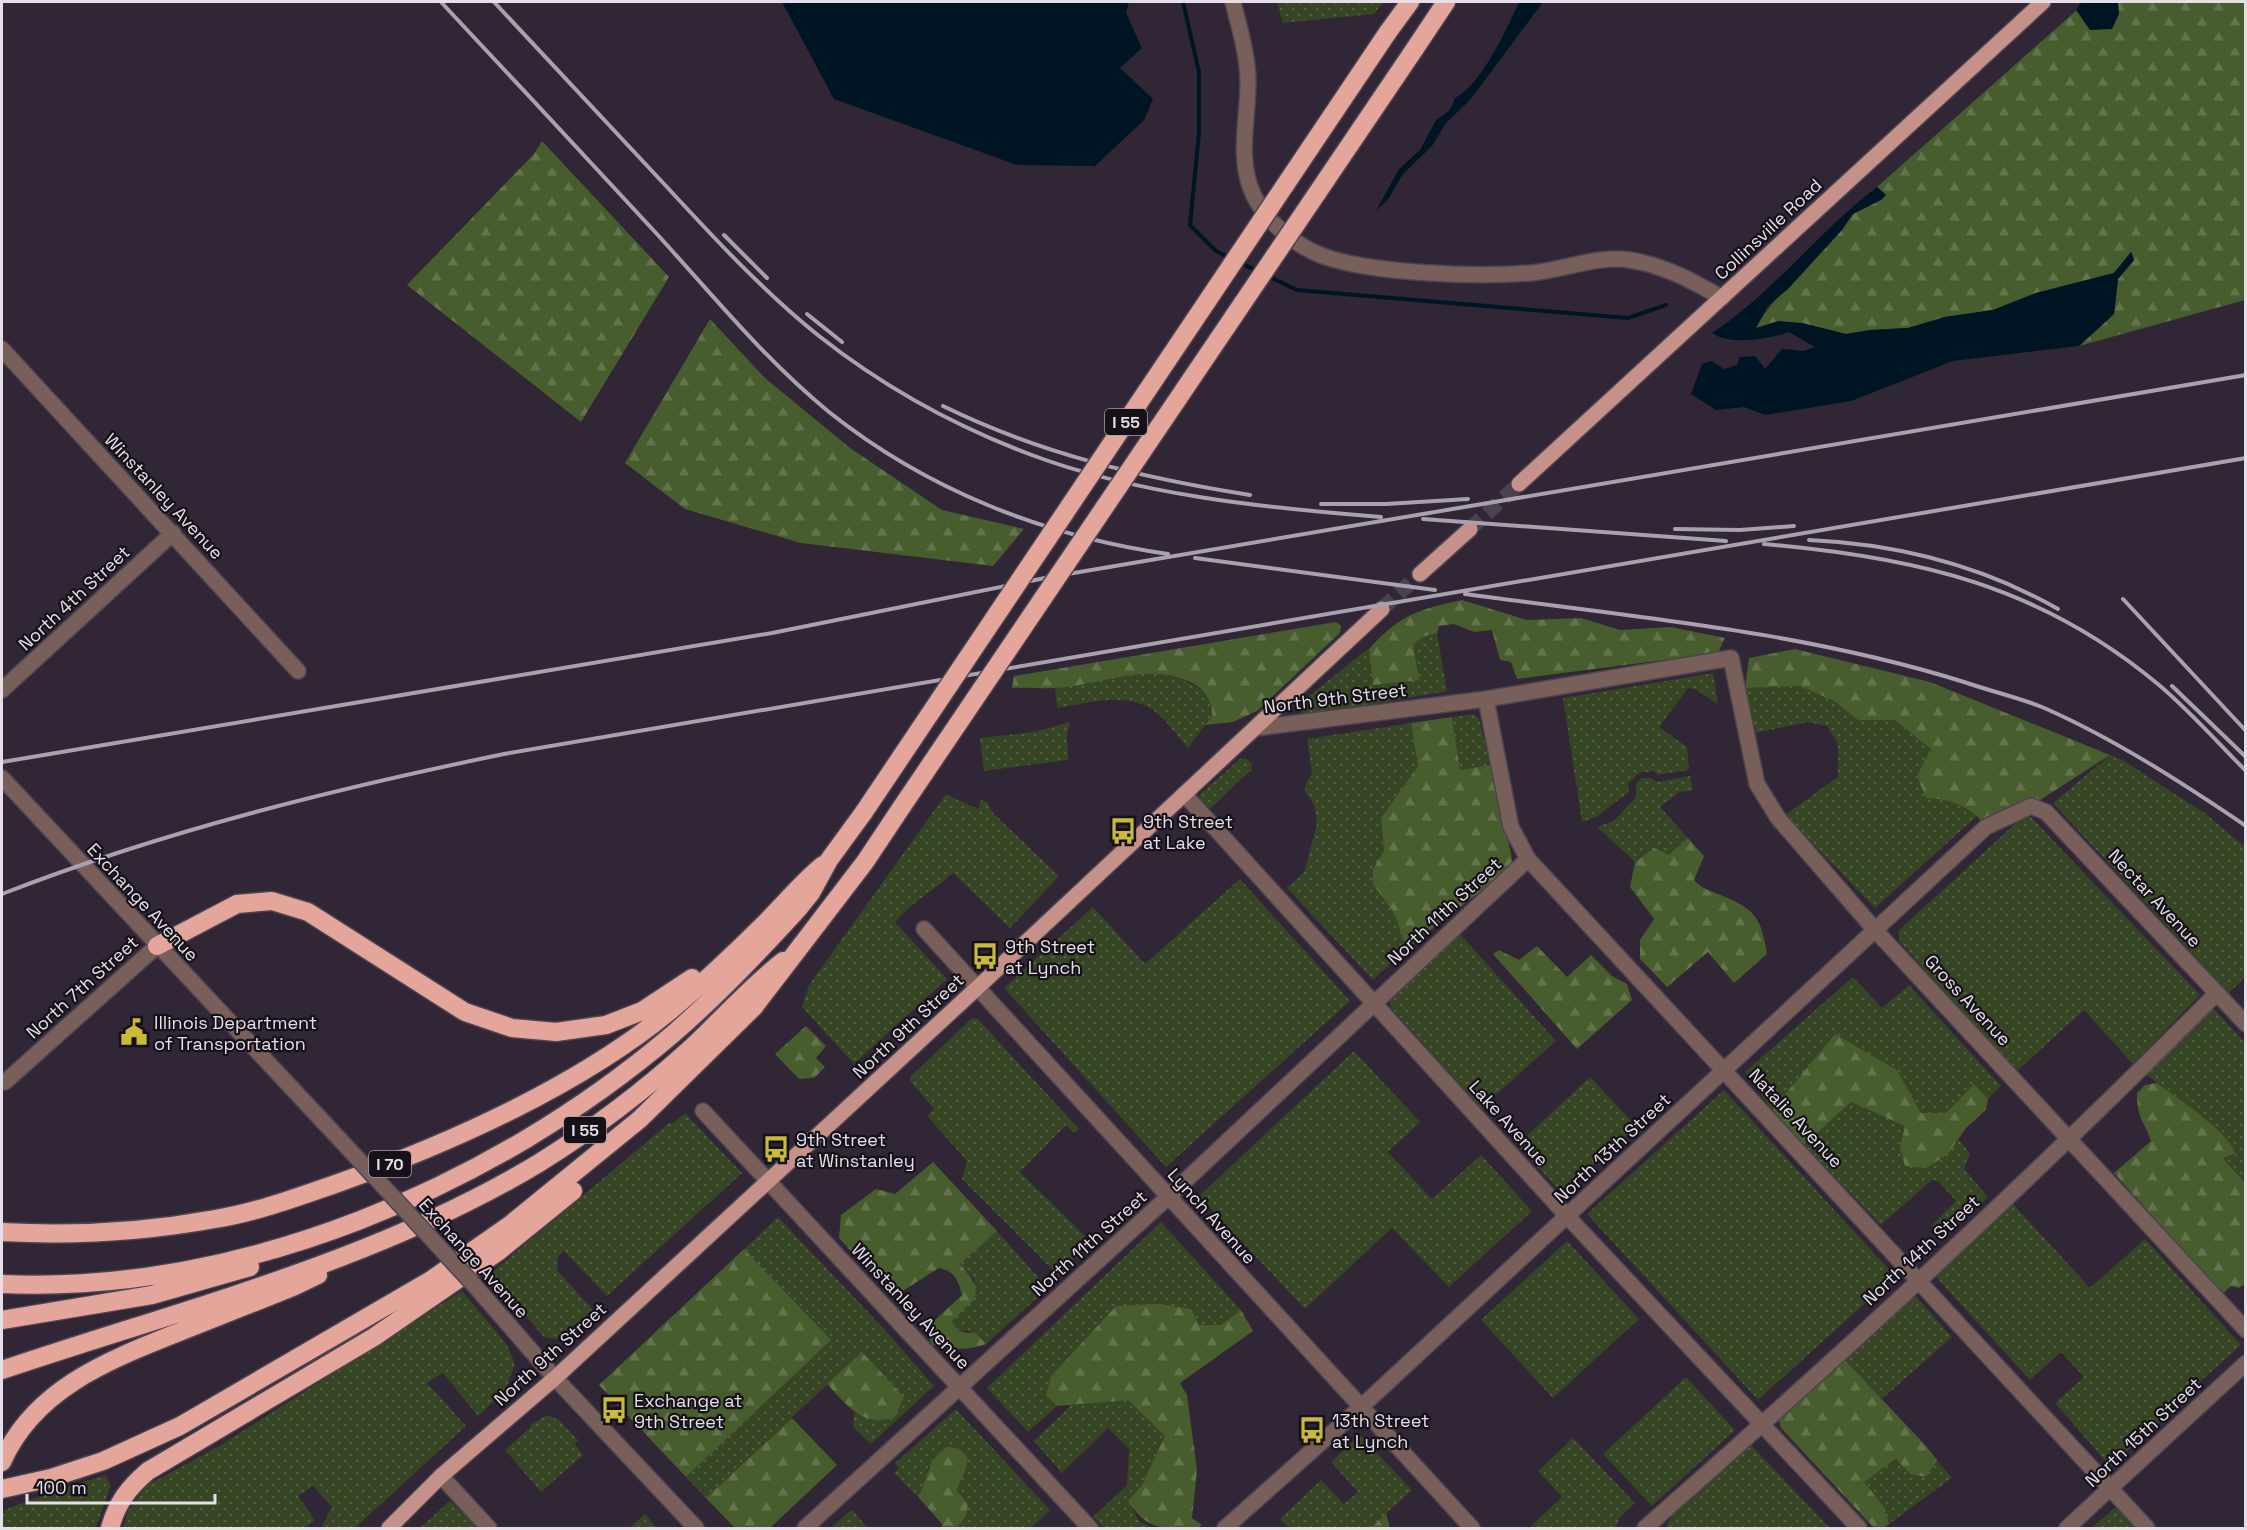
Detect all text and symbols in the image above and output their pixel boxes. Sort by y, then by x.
street label: Collinsville Road [1710,173,1826,285]
road number: I 55 [1105,409,1147,435]
street label: Winstanley Avenue [100,428,228,564]
street label: North 4th Street [13,540,135,656]
street label: North 9th Street [1262,678,1408,718]
place label: 9th Street at Lake [1143,810,1233,854]
bus stop icon: 9th Street at Lake [1108,816,1138,846]
street label: Exchange Avenue [82,838,204,966]
street label: Nectar Avenue [2104,844,2206,952]
street label: North 11th Street [1382,852,1506,970]
street label: North 7th Street [21,931,143,1043]
place label: 9th Street at Lynch [1005,935,1095,979]
bus stop icon: 9th Street at Lynch [970,941,1000,971]
street label: Gross Avenue [1920,950,2016,1050]
street label: North 9th Street [848,969,968,1083]
place label: Illinois Department of Transportation [154,1011,317,1055]
public building icon: Illinois Department of Transportation [119,1017,149,1047]
street label: Natalie Avenue [1744,1063,1848,1173]
street label: Lake Avenue [1464,1075,1554,1171]
street label: North 13th Street [1549,1088,1675,1208]
road number: I 55 [564,1117,606,1143]
place label: 9th Street at Winstanley [796,1128,915,1172]
bus stop icon: 9th Street at Winstanley [761,1134,791,1164]
road number: I 70 [369,1151,411,1177]
street label: Lynch Avenue [1163,1163,1261,1269]
street label: North 11th Street [1026,1185,1152,1301]
street label: North 14th Street [1858,1190,1984,1310]
street label: Exchange Avenue [414,1193,534,1323]
street label: Winstanley Avenue [847,1238,975,1374]
street label: North 9th Street [489,1297,611,1411]
street label: North 15th Street [2080,1372,2206,1492]
place label: Exchange at 9th Street [634,1389,742,1433]
bus stop icon: Exchange at 9th Street [599,1395,629,1425]
place label: 13th Street at Lynch [1332,1409,1429,1453]
bus stop icon: 13th Street at Lynch [1297,1415,1327,1445]
scale bar [27,1467,214,1505]
text: 100 m [36,1476,87,1499]

